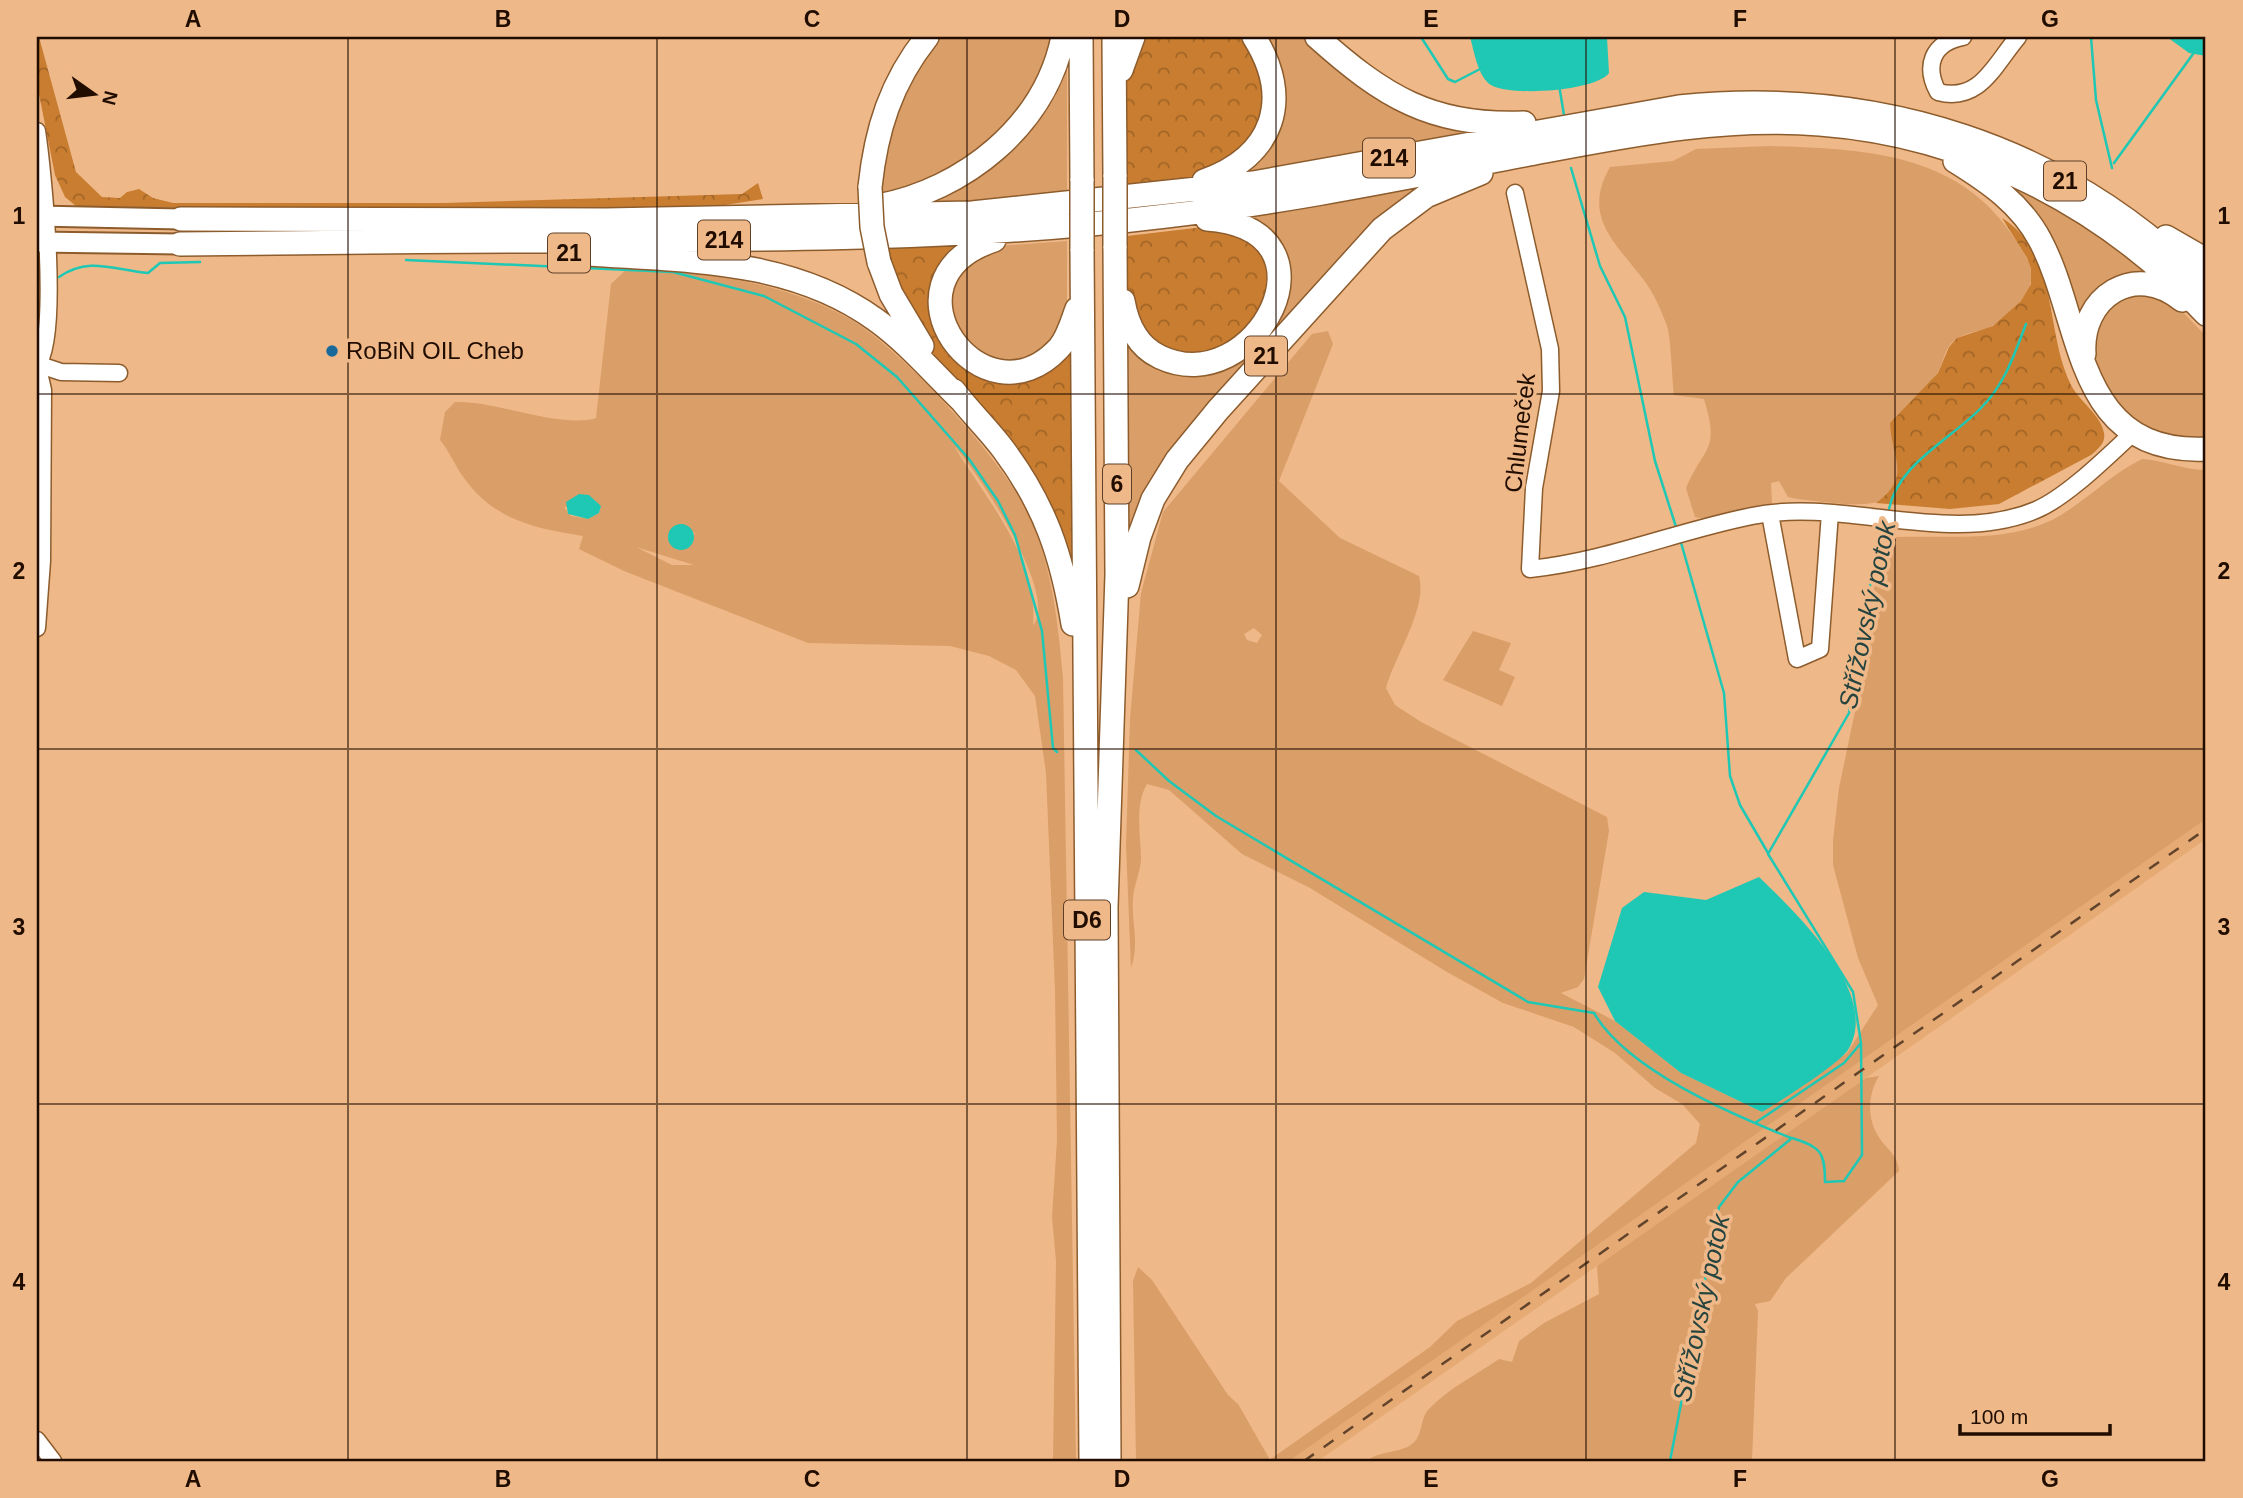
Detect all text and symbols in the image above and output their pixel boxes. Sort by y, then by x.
text: A [185,6,201,32]
text: B [495,6,511,32]
text: C [804,6,820,32]
text: D [1114,6,1130,32]
text: E [1423,6,1439,32]
text: F [1733,6,1747,32]
text: G [2041,6,2059,32]
north arrow [60,60,130,130]
text: N [98,89,122,107]
road number: 214 [1363,139,1415,178]
road number: 21 [2044,162,2086,200]
text: 1 [13,203,26,229]
text: 1 [2218,203,2231,229]
road number: 214 [698,220,750,260]
road number: 21 [548,234,590,272]
road number: 21 [1245,336,1287,376]
place label: RoBiN OIL Cheb [346,337,524,364]
marker: RoBiN OIL Cheb [324,343,340,359]
street label: Chlumeček [1499,371,1540,494]
road number: 6 [1103,464,1131,504]
water label: Střížovský potok [1832,517,1902,711]
text: 2 [13,558,25,584]
text: 2 [2218,558,2230,584]
road number: D6 [1064,900,1110,939]
text: 3 [13,914,25,940]
text: 3 [2218,914,2230,940]
water label: Střížovský potok [1666,1210,1736,1404]
text: 4 [13,1269,26,1295]
text: 4 [2218,1269,2231,1295]
scale bar [1960,1393,2110,1437]
text: 100 m [1970,1405,2028,1428]
text: A [185,1466,201,1492]
text: B [495,1466,511,1492]
text: C [804,1466,820,1492]
text: D [1114,1466,1130,1492]
text: E [1423,1466,1439,1492]
text: F [1733,1466,1747,1492]
text: G [2041,1466,2059,1492]

